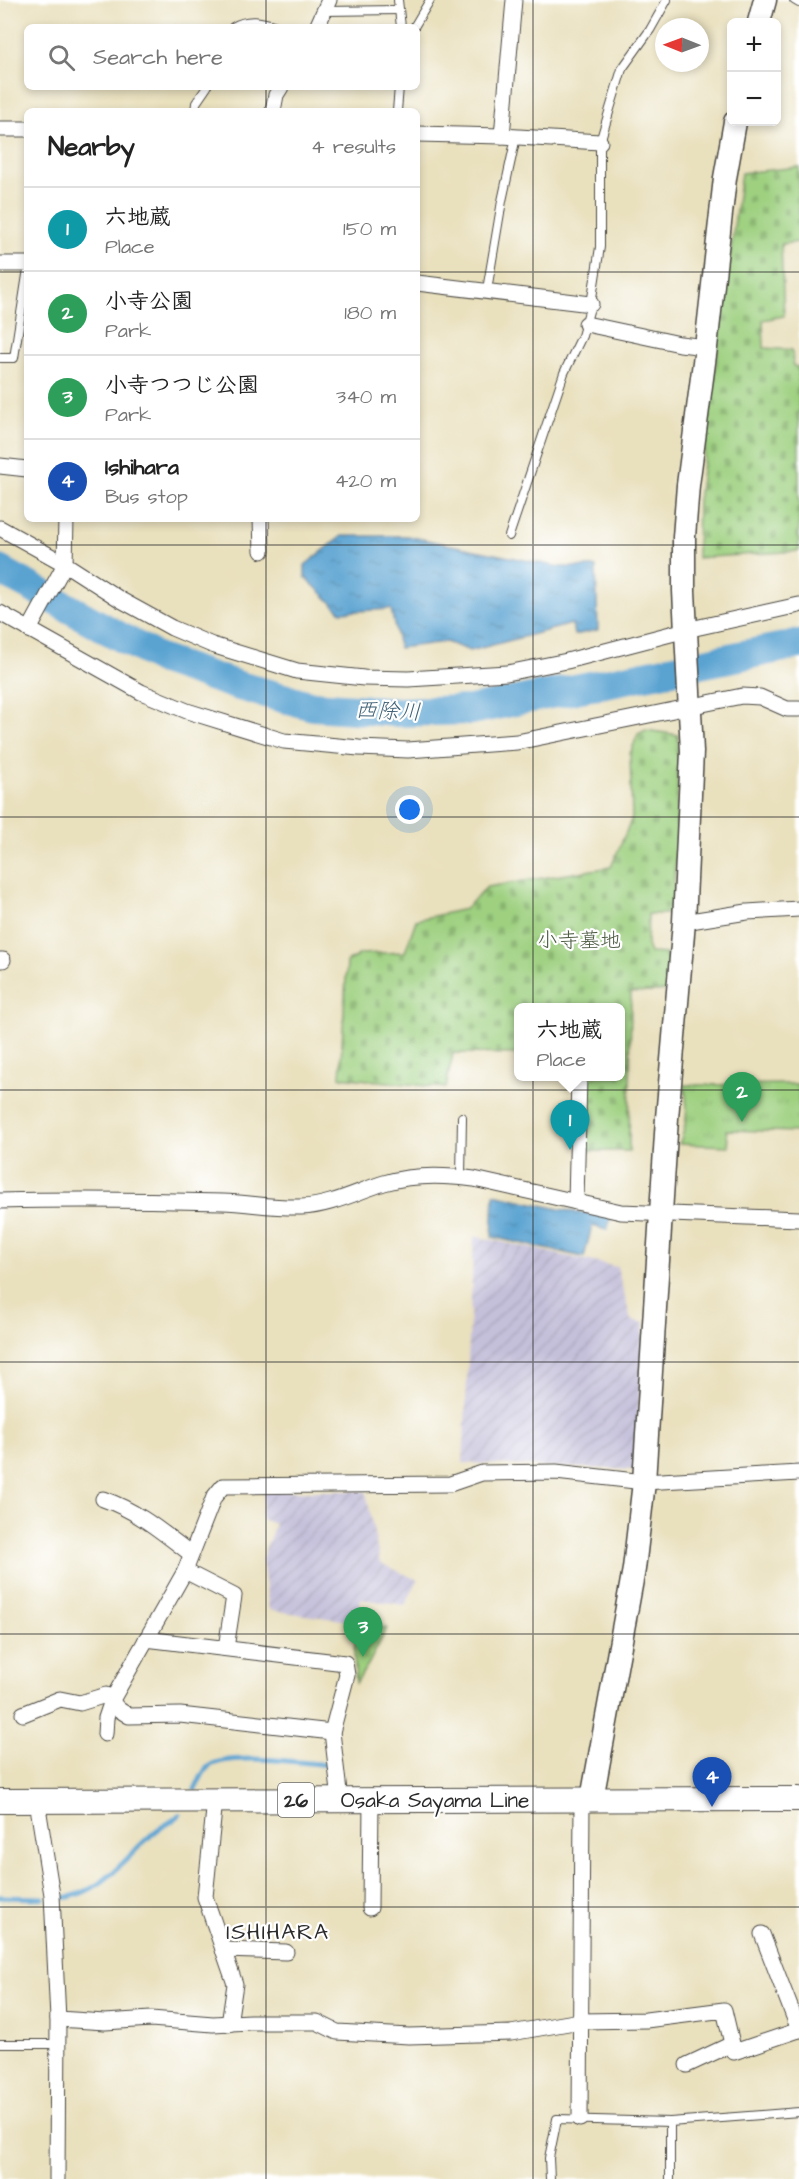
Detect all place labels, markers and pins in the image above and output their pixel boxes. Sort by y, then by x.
pin: 2 [722,1072,762,1122]
pin: 1 [550,1100,590,1150]
pin: 3 [344,1608,382,1657]
pin: 4 [692,1758,732,1807]

